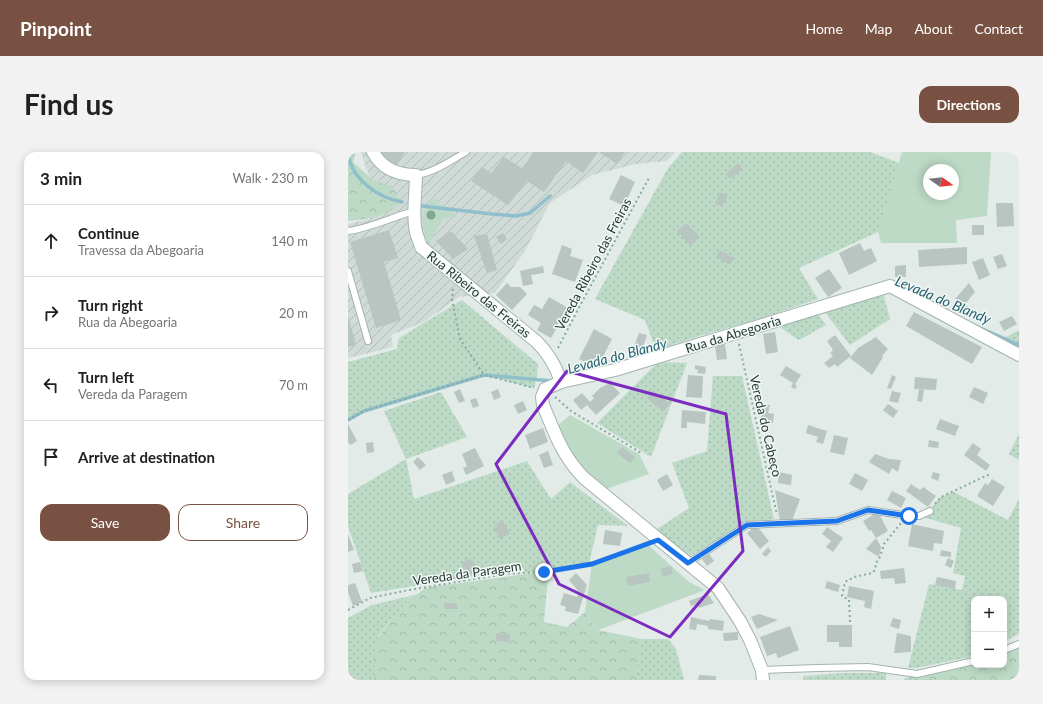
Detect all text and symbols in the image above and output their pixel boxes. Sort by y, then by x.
text: Pinpoint [20,17,91,40]
text: Home [805,20,843,37]
text: Map [865,20,892,37]
text: About [914,20,952,37]
text: Contact [974,20,1023,37]
button: Directions [919,86,1019,123]
text: Find us [24,87,114,121]
north arrow [923,164,959,200]
text: 3 min [40,168,82,189]
text: Walk · 230 m [232,170,308,186]
street label: Vereda Ribeiro das Freiras [551,195,635,333]
text: Continue [78,224,139,242]
icon: ahead [40,230,62,252]
text: 140 m [271,233,308,249]
text: Travessa da Abegoaria [78,242,204,258]
street label: Rua Ribeiro das Freiras [424,247,535,341]
water label: Levada do Blandy [893,272,994,327]
text: Turn right [78,296,143,314]
icon: right [40,302,62,324]
text: 20 m [279,305,308,321]
street label: Rua da Abegoaria [683,312,783,356]
text: Rua da Abegoaria [78,314,177,330]
water label: Levada do Blandy [565,334,669,377]
text: Turn left [78,368,134,386]
icon: left [40,374,62,396]
street label: Vereda do Cabeço [747,374,785,478]
text: 70 m [279,377,308,393]
text: Vereda da Paragem [78,386,188,402]
icon: arrive [40,446,62,468]
text: Arrive at destination [78,448,215,466]
button: Save [40,504,170,541]
button: Share [178,504,308,541]
route start [900,507,918,525]
street label: Vereda da Paragem [412,557,522,589]
route end [535,563,553,581]
map controls [971,596,1007,668]
button: + [971,596,1007,632]
button: − [971,632,1007,668]

